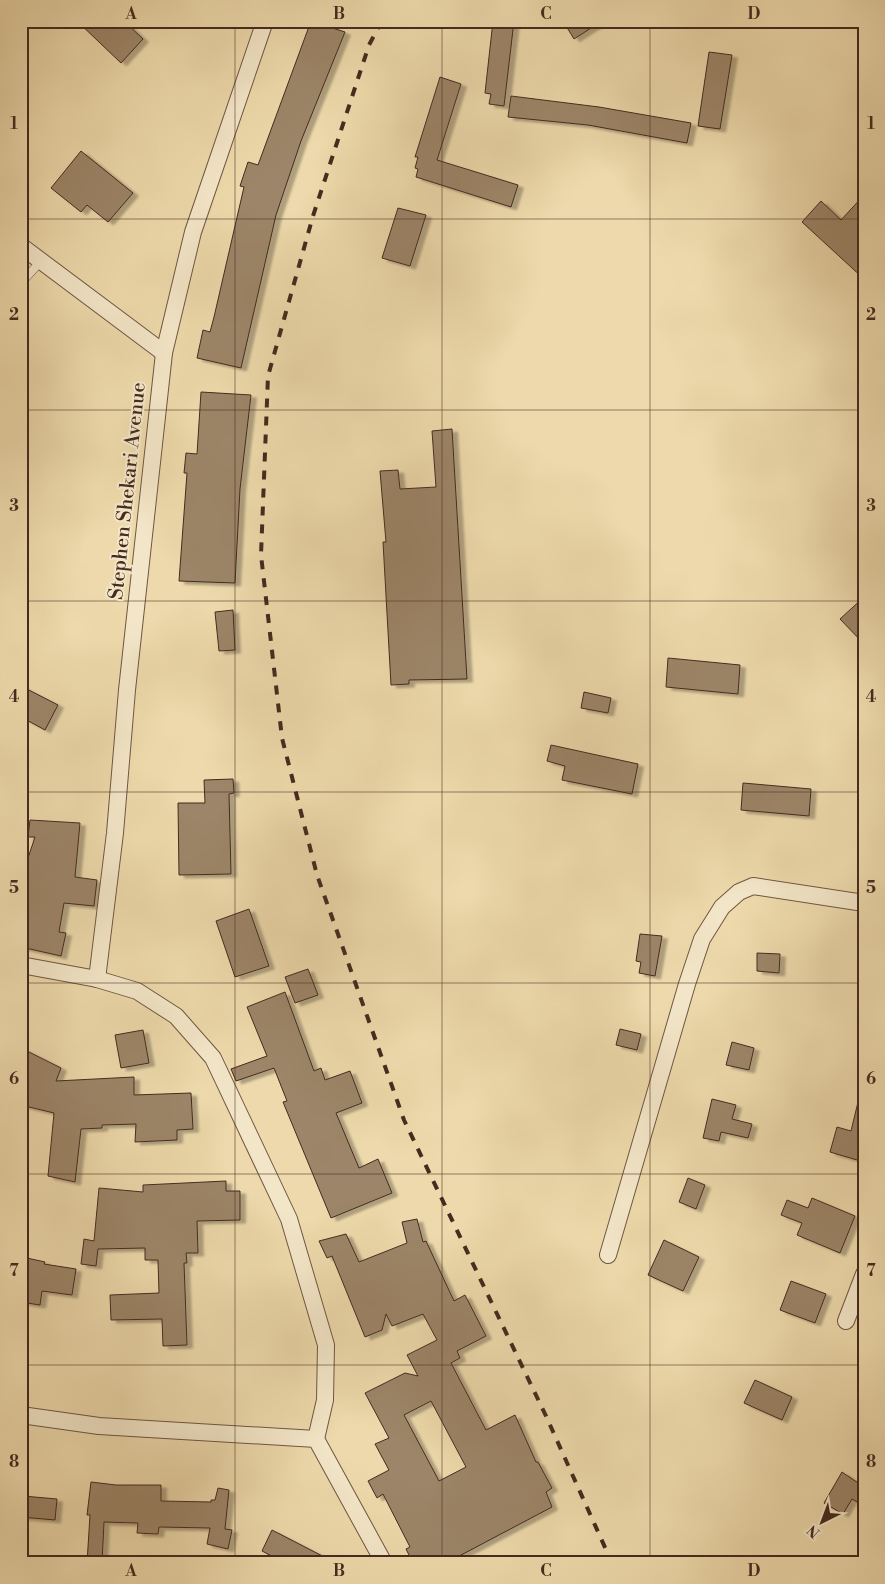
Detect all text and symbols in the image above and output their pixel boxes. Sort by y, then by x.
text: A [124,4,137,24]
text: B [333,4,345,24]
text: C [540,4,552,24]
text: D [748,4,761,24]
text: 1 [10,114,18,134]
text: 1 [867,114,875,134]
text: 2 [9,305,19,325]
text: 2 [866,305,876,325]
street label: Stephen Shekari Avenue [104,381,152,601]
text: 3 [9,496,19,516]
text: 3 [866,496,876,516]
text: 4 [9,687,20,707]
text: 4 [866,687,877,707]
text: 5 [9,878,19,898]
text: 5 [866,878,876,898]
text: 6 [9,1069,19,1089]
text: 6 [866,1069,876,1089]
text: 7 [9,1261,19,1281]
text: 7 [866,1261,876,1281]
text: 8 [9,1452,19,1472]
text: 8 [866,1452,876,1472]
north arrow [798,1496,848,1546]
text: N [804,1521,824,1541]
text: A [124,1561,137,1581]
text: B [333,1561,345,1581]
text: C [540,1561,552,1581]
text: D [748,1561,761,1581]

